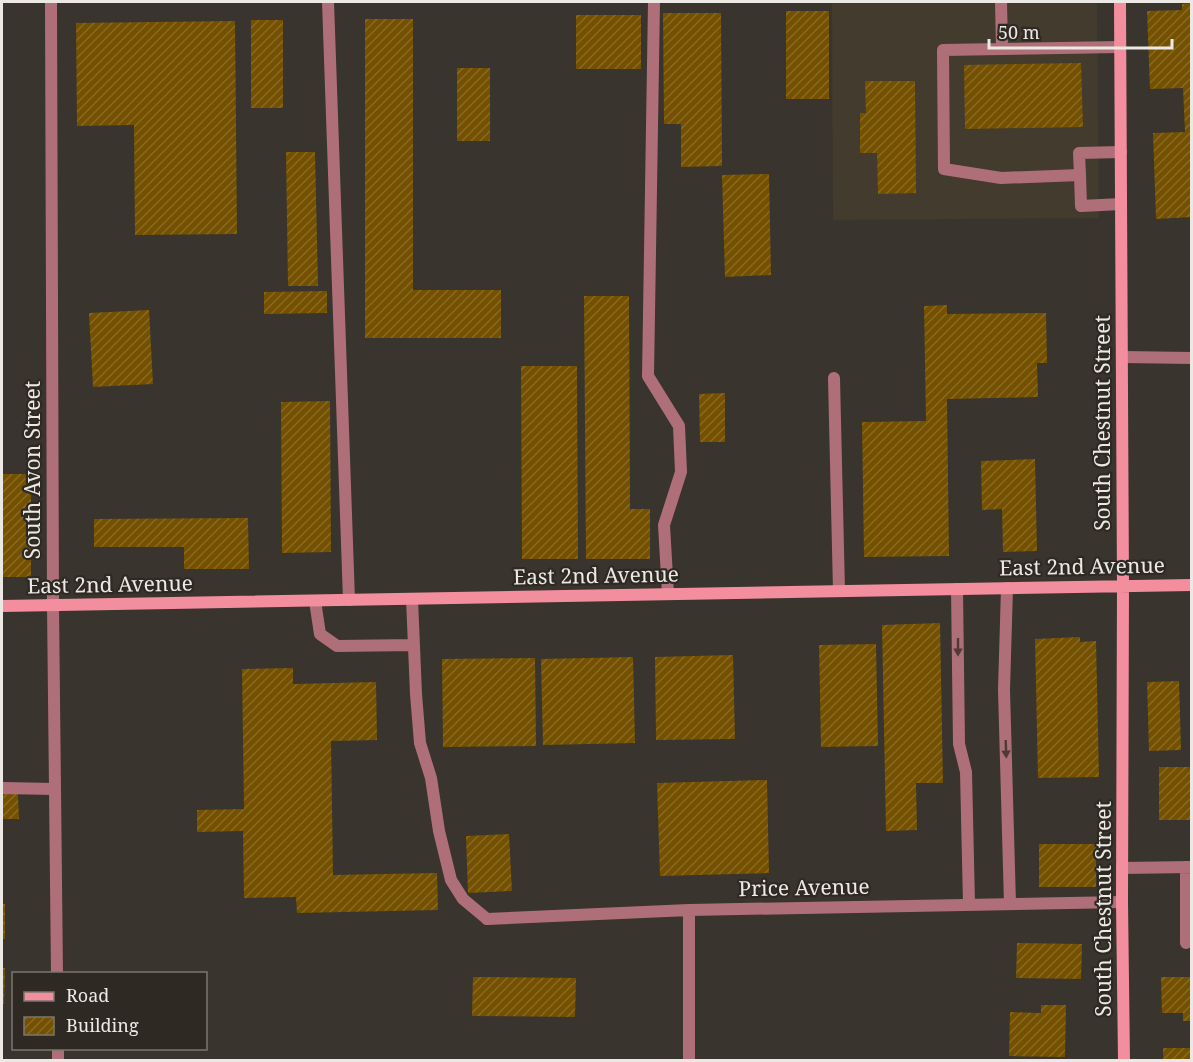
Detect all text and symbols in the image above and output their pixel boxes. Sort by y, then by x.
scale bar [989,12,1172,50]
text: 50 m [998,20,1040,44]
street label: South Chestnut Street [1088,315,1116,531]
street label: South Avon Street [18,381,46,559]
street label: East 2nd Avenue [999,551,1165,581]
street label: East 2nd Avenue [513,560,679,590]
street label: East 2nd Avenue [27,569,193,599]
one-way arrow [953,638,963,657]
one-way arrow [1001,739,1011,758]
street label: South Chestnut Street [1089,801,1117,1017]
street label: Price Avenue [738,872,870,902]
legend [12,972,207,1050]
text: Road [66,983,109,1007]
text: Building [66,1013,139,1037]

